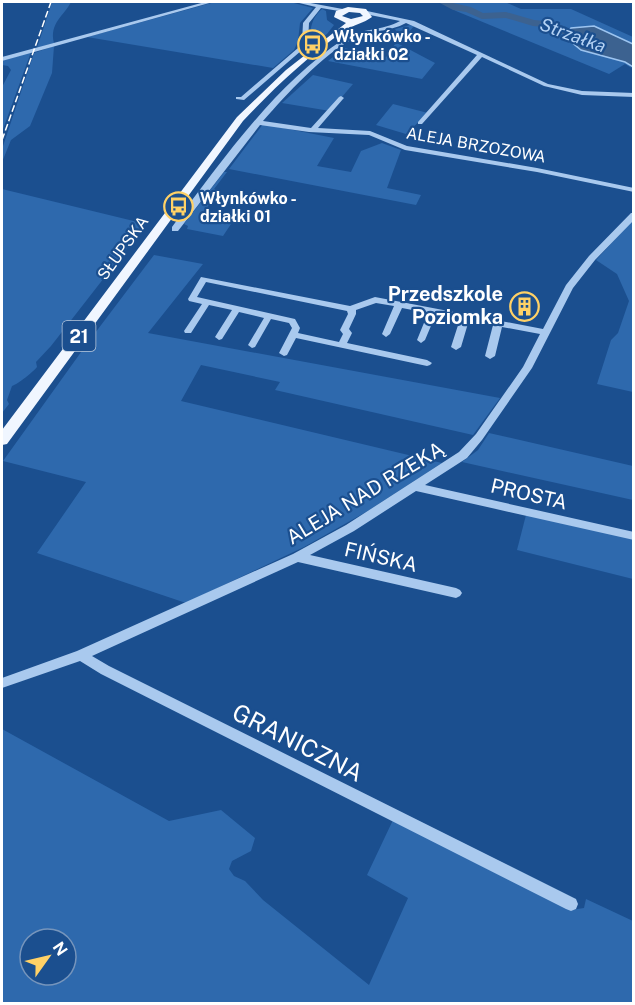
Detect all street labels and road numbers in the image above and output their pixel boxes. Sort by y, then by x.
street label: ALEJA BRZOZOWA [405,123,547,167]
street label: SŁUPSKA [93,212,153,284]
road number: 21 [62,321,96,351]
street label: ALEJA NAD RZEKĄ [282,436,448,550]
street label: PROSTA [488,474,570,514]
street label: FIŃSKA [342,536,420,577]
street label: GRANICZNA [228,697,368,787]

